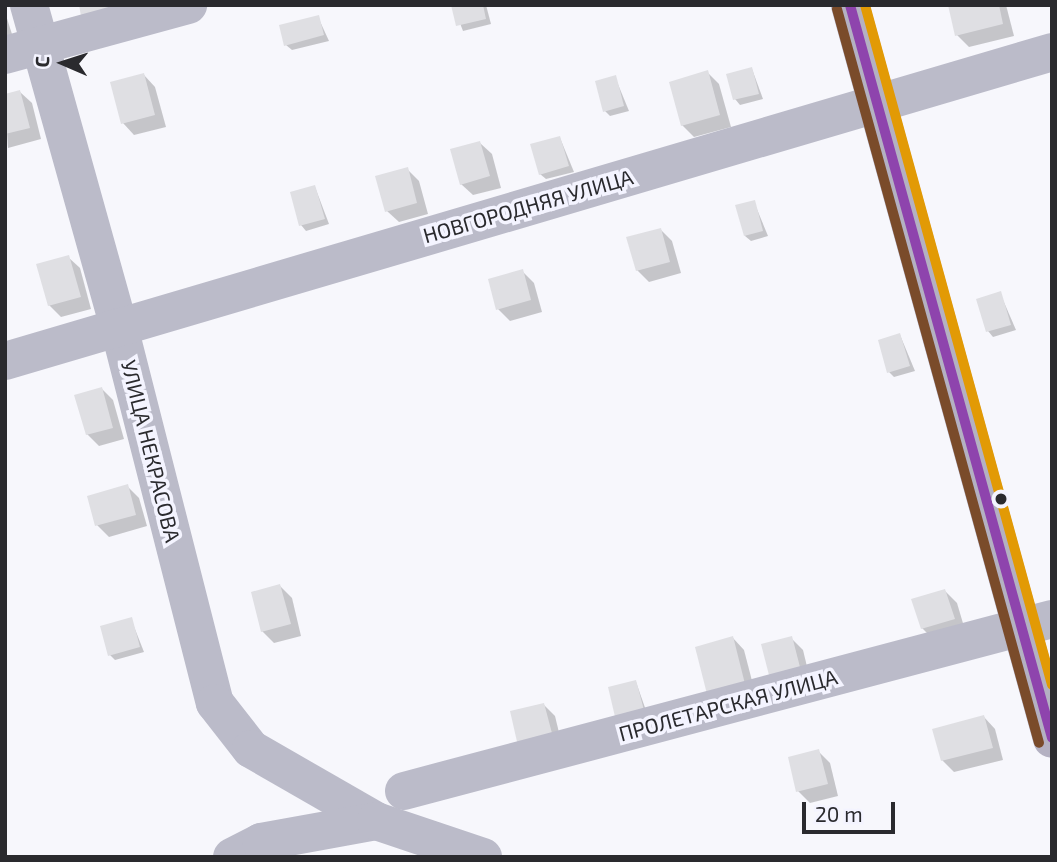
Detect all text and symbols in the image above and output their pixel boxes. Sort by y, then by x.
north arrow [28,28,98,98]
text: С [30,56,53,68]
street label: НОВГОРОДНЯЯ УЛИЦА [420,164,636,248]
street label: УЛИЦА НЕКРАСОВА [116,357,186,545]
unlabelled marker [994,492,1008,506]
street label: ПРОЛЕТАРСКАЯ УЛИЦА [616,664,840,746]
scale bar [805,788,898,832]
text: 20 m [815,801,863,826]

